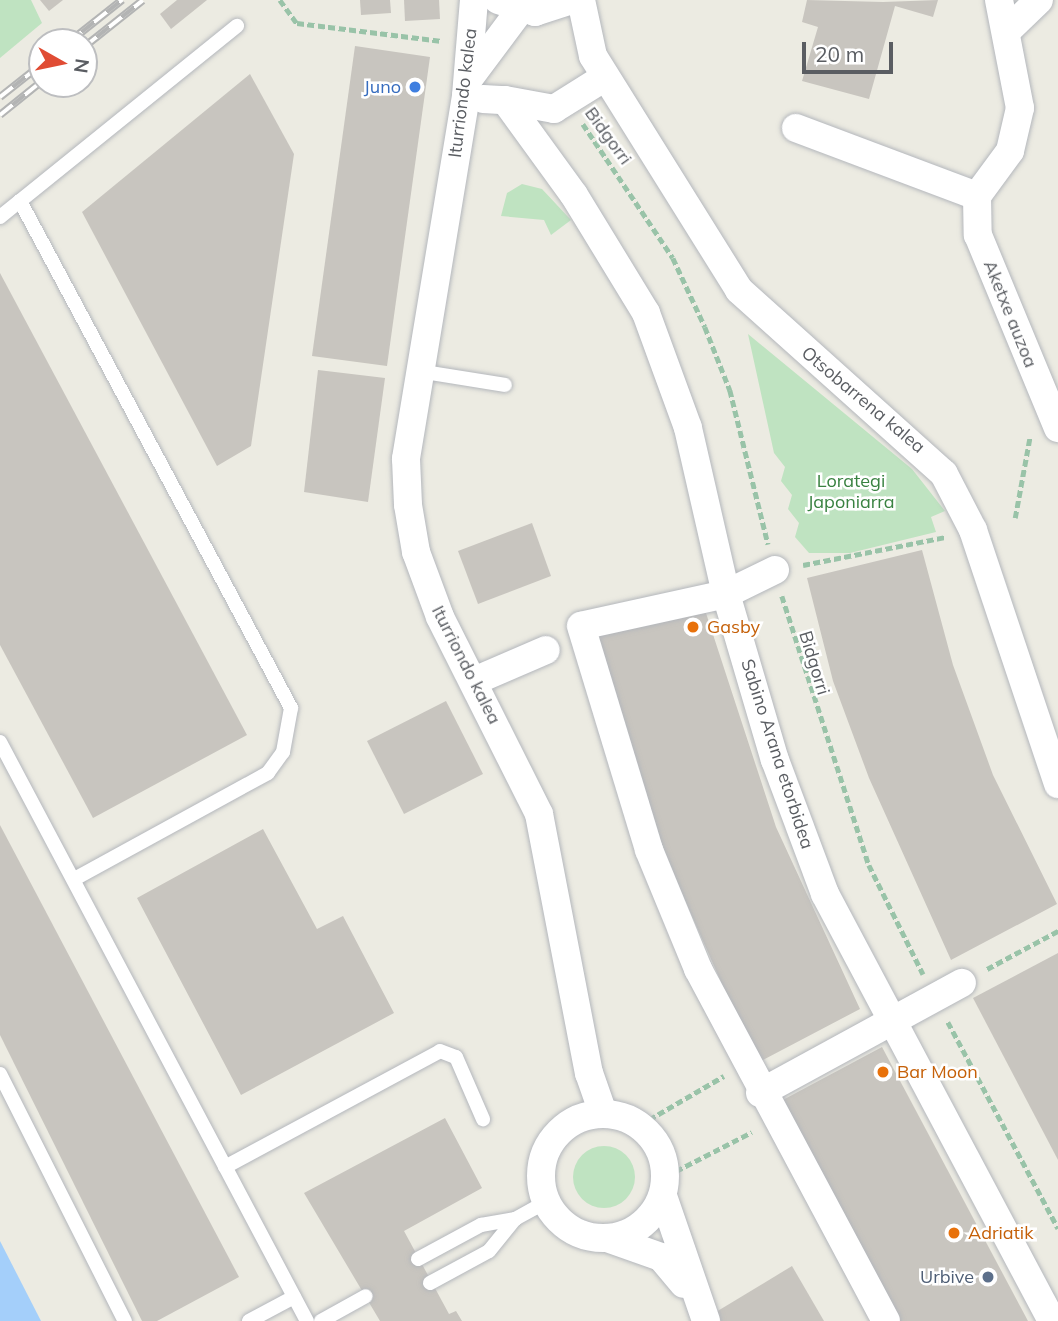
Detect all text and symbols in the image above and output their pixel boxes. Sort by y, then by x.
street label: Iturriondo kalea [444,27,482,159]
north arrow [28,28,98,98]
scale bar [806,28,897,72]
text: 20 m [815,41,864,67]
text: N [69,57,95,75]
place label: Juno [364,76,401,98]
marker: Juno [407,79,423,95]
street label: Bidgorri [580,103,636,169]
street label: Aketxe auzoa [979,257,1041,371]
street label: Otsobarrena kalea [797,342,929,458]
park label: Lorategi Japoniarra [807,471,895,514]
street label: Iturriondo kalea [427,602,505,728]
place label: Gasby [707,616,760,638]
marker: Gasby [685,619,701,635]
street label: Bidgorri [794,628,834,698]
street label: Sabino Arana etorbidea [736,656,818,852]
place label: Bar Moon [897,1061,978,1083]
marker: Bar Moon [875,1064,891,1080]
place label: Adriatik [968,1222,1033,1244]
marker: Adriatik [946,1225,962,1241]
place label: Urbive [920,1266,974,1288]
marker: Urbive [980,1269,996,1285]

